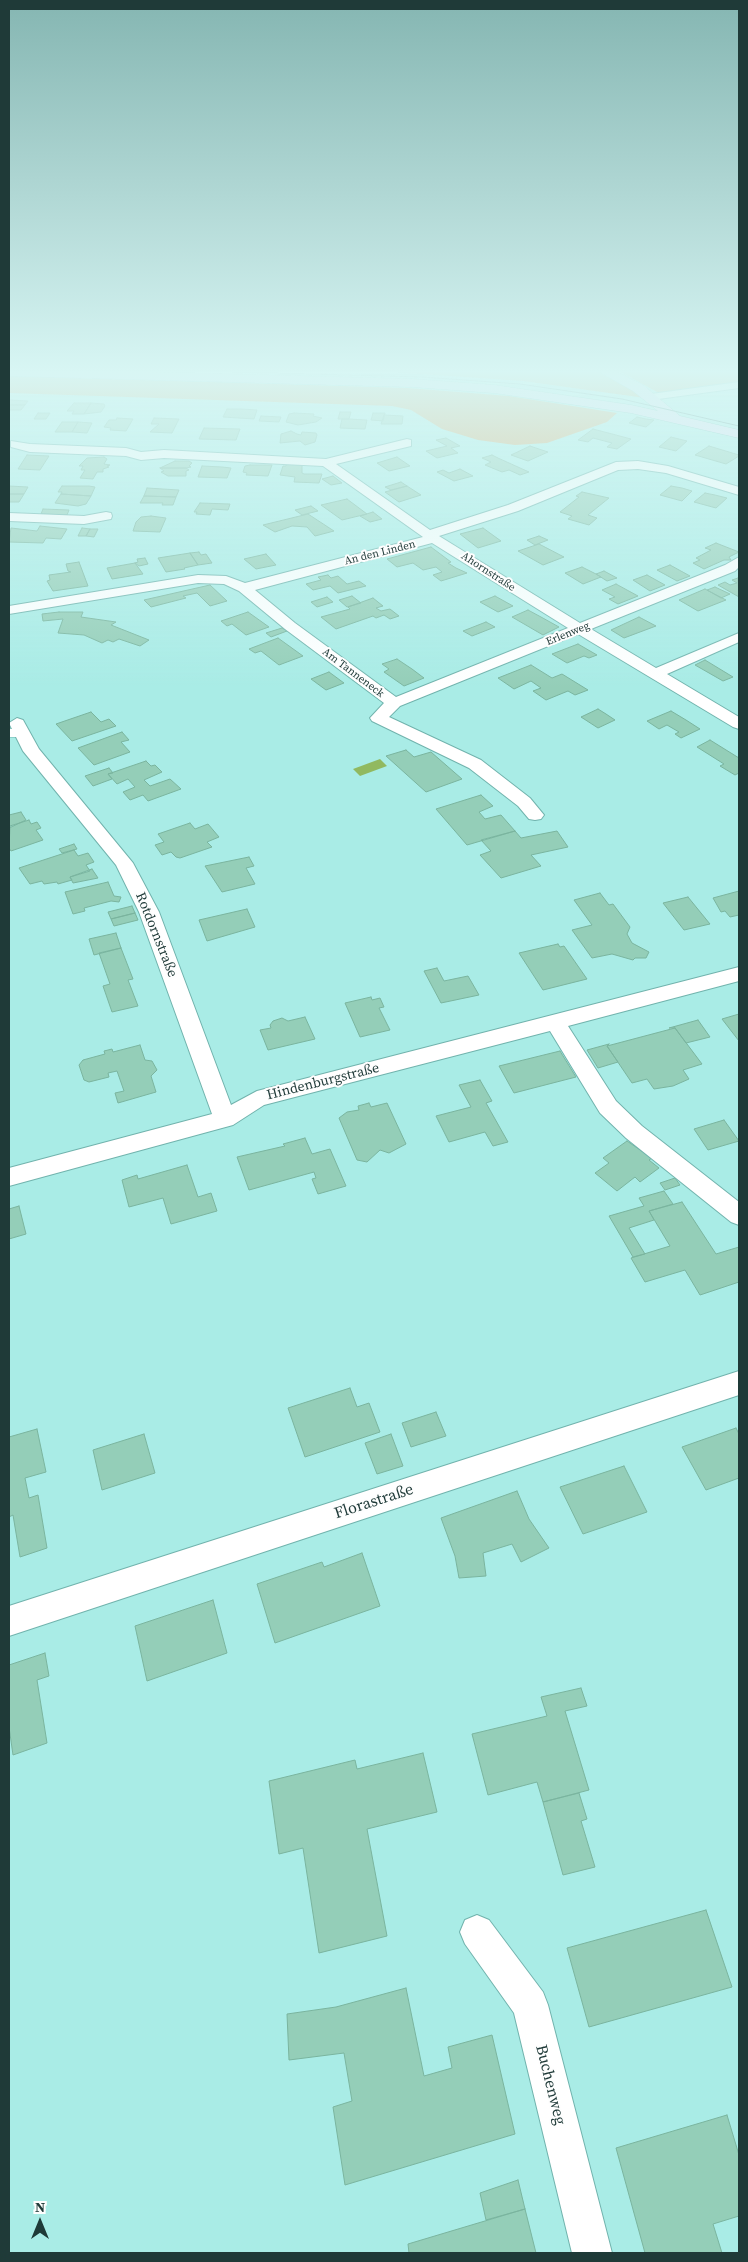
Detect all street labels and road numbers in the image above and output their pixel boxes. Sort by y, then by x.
street label: An den Linden [343,538,417,568]
street label: Ahornstraße [458,550,518,594]
street label: Erlenweg [544,619,592,649]
street label: Am Tanneneck [319,645,387,701]
street label: Rotdornstraße [131,890,181,980]
street label: Hindenburgstraße [265,1060,381,1104]
street label: Florastraße [332,1480,416,1524]
street label: Buchenweg [531,2043,569,2127]

